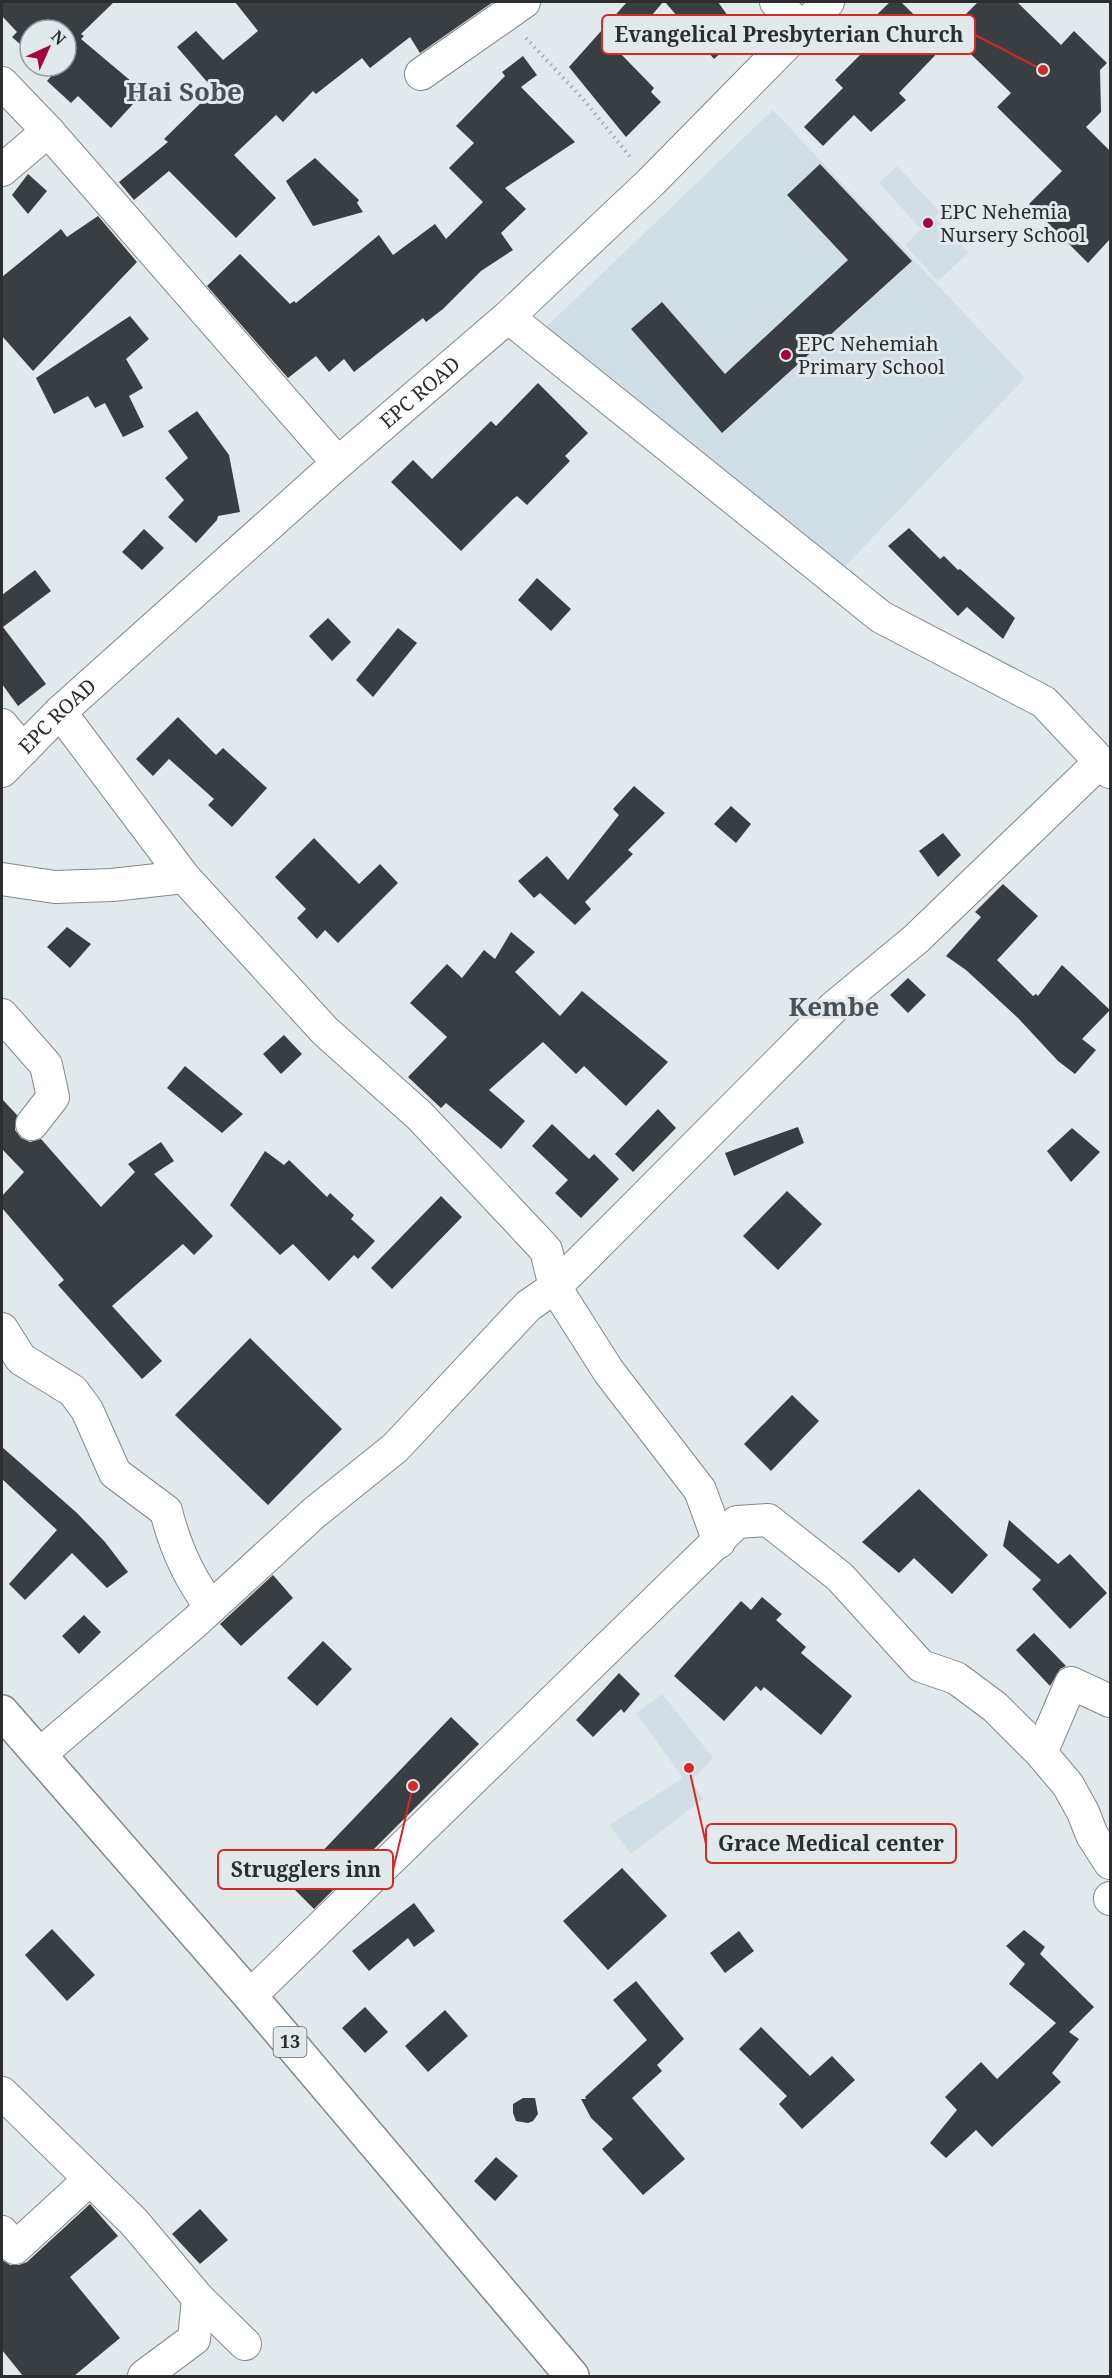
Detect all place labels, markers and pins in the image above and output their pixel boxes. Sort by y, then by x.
callout: Evangelical Presbyterian Church [602,15,975,54]
place label: EPC Nehemia Nursery School [940,198,1086,248]
marker: EPC Nehemia Nursery School [921,216,935,230]
place label: EPC Nehemiah Primary School [798,330,945,380]
marker: EPC Nehemiah Primary School [779,348,793,362]
callout: Grace Medical center [706,1824,956,1863]
callout: Strugglers inn [218,1850,393,1889]

